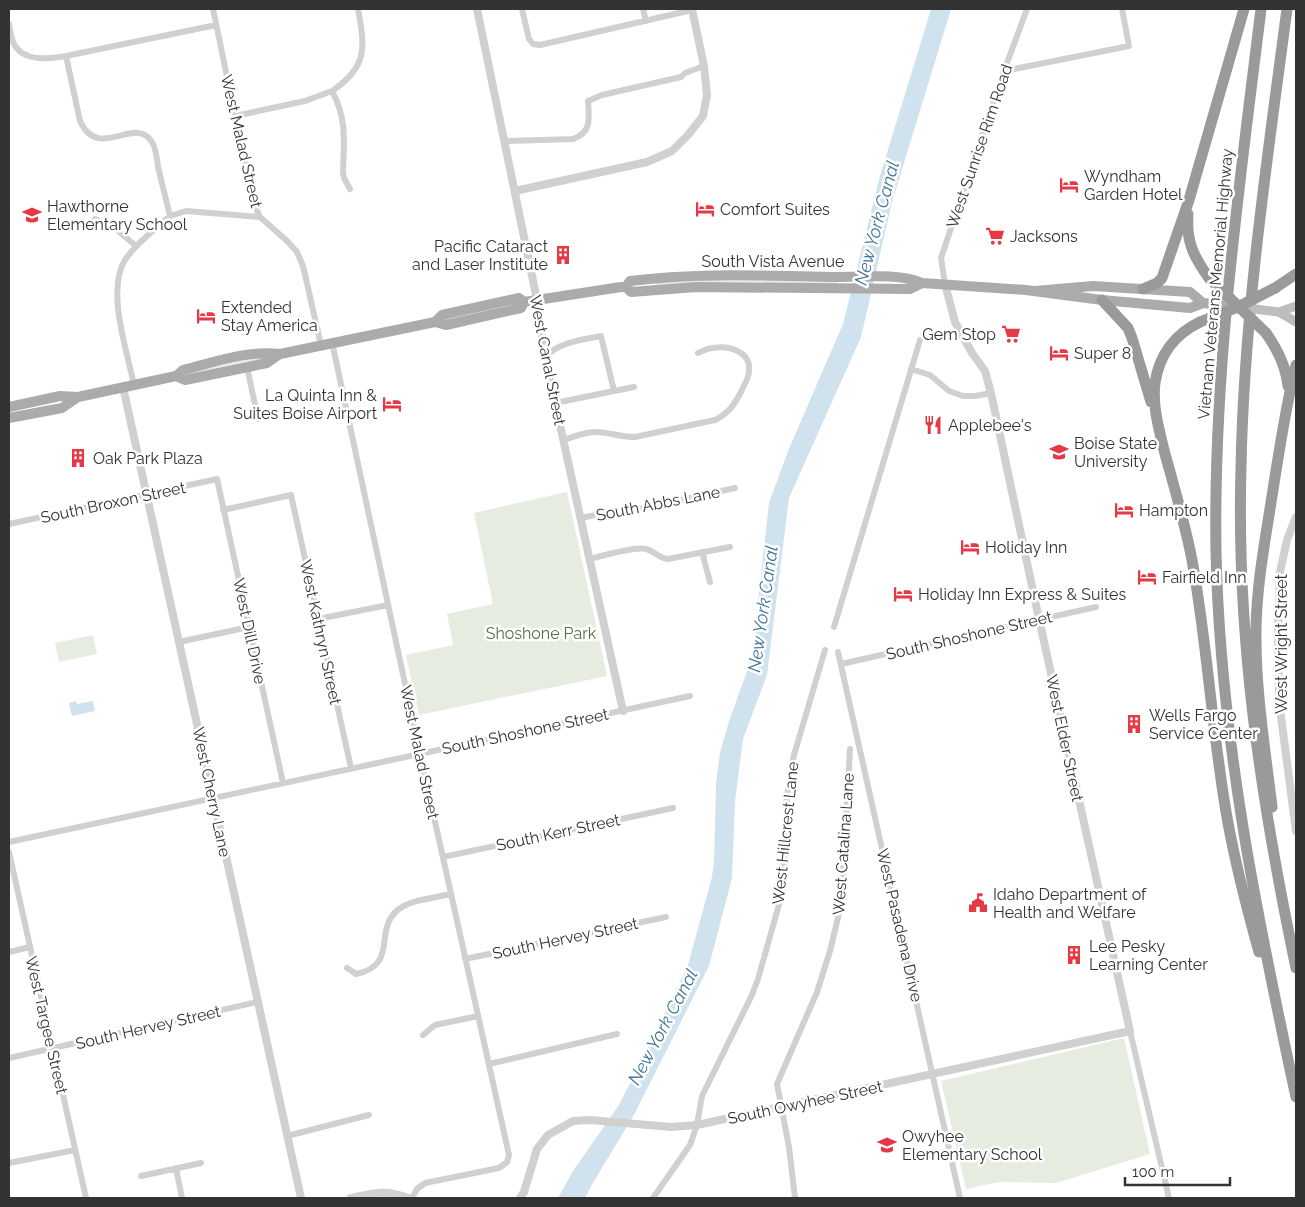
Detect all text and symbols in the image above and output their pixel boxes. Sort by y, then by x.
street label: West Sunrise Rim Road [942,62,1016,231]
street label: West Malad Street [217,73,266,210]
street label: Vietnam Veterans Memorial Highway [1194,147,1237,420]
water label: New York Canal [850,158,903,287]
place label: Wyndham Garden Hotel [1084,167,1183,204]
hotel icon: Wyndham Garden Hotel [1058,174,1080,196]
place label: Hawthorne Elementary School [47,197,188,234]
hotel icon: Comfort Suites [694,198,716,220]
place label: Comfort Suites [720,200,830,219]
school or university icon: Hawthorne Elementary School [21,204,43,226]
supermarket icon: Jacksons [984,225,1006,247]
place label: Jacksons [1010,227,1078,246]
place label: Pacific Cataract and Laser Institute [412,237,549,274]
building icon: Pacific Cataract and Laser Institute [552,244,574,266]
street label: South Vista Avenue [702,252,844,271]
street label: West Canal Street [526,293,570,427]
place label: Extended Stay America [221,298,318,335]
hotel icon: Extended Stay America [195,305,217,327]
supermarket icon: Gem Stop [1000,323,1022,345]
place label: Gem Stop [922,325,996,344]
hotel icon: Super 8 [1048,342,1070,364]
place label: Super 8 [1074,344,1131,363]
place label: La Quinta Inn & Suites Boise Airport [233,386,378,423]
hotel icon: La Quinta Inn & Suites Boise Airport [381,393,403,415]
restaurant icon: Applebee's [922,414,944,436]
place label: Applebee's [948,416,1032,435]
place label: Boise State University [1074,434,1157,471]
school or university icon: Boise State University [1048,441,1070,463]
building icon: Oak Park Plaza [67,447,89,469]
place label: Oak Park Plaza [93,449,203,468]
street label: South Broxon Street [39,478,188,527]
street label: South Abbs Lane [594,482,722,525]
hotel icon: Hampton [1113,499,1135,521]
place label: Hampton [1139,501,1208,520]
hotel icon: Holiday Inn [959,536,981,558]
place label: Holiday Inn [985,538,1067,557]
water label: New York Canal [743,544,782,674]
street label: West Kathryn Street [296,558,345,707]
hotel icon: Fairfield Inn [1136,566,1158,588]
place label: Fairfield Inn [1162,568,1247,587]
street label: West Wright Street [1272,573,1291,714]
street label: West Dill Drive [229,576,270,686]
hotel icon: Holiday Inn Express & Suites [892,583,914,605]
place label: Holiday Inn Express & Suites [918,585,1127,604]
street label: South Shoshone Street [884,607,1055,664]
park label: Shoshone Park [486,624,597,643]
street label: West Elder Street [1042,673,1087,804]
street label: West Malad Street [396,683,443,821]
street label: South Shoshone Street [440,704,611,758]
place label: Wells Fargo Service Center [1149,706,1258,743]
building icon: Wells Fargo Service Center [1123,713,1145,735]
street label: West Cherry Lane [188,725,235,859]
street label: West Hillcrest Lane [769,761,802,906]
street label: West Catalina Lane [829,772,858,916]
street label: South Kerr Street [495,810,622,855]
street label: West Pasadena Drive [873,847,926,1004]
place label: Idaho Department of Health and Welfare [993,885,1147,922]
public building icon: Idaho Department of Health and Welfare [967,892,989,914]
street label: South Hervey Street [491,914,640,963]
place label: Lee Pesky Learning Center [1089,937,1208,974]
building icon: Lee Pesky Learning Center [1063,944,1085,966]
street label: West Targee Street [21,954,72,1097]
water label: New York Canal [623,965,702,1088]
street label: South Hervey Street [74,1001,223,1053]
street label: South Owyhee Street [726,1077,885,1128]
place label: Owyhee Elementary School [902,1127,1043,1164]
school or university icon: Owyhee Elementary School [876,1134,898,1156]
scale bar [1125,1154,1230,1186]
text: 100 m [1132,1163,1174,1181]

